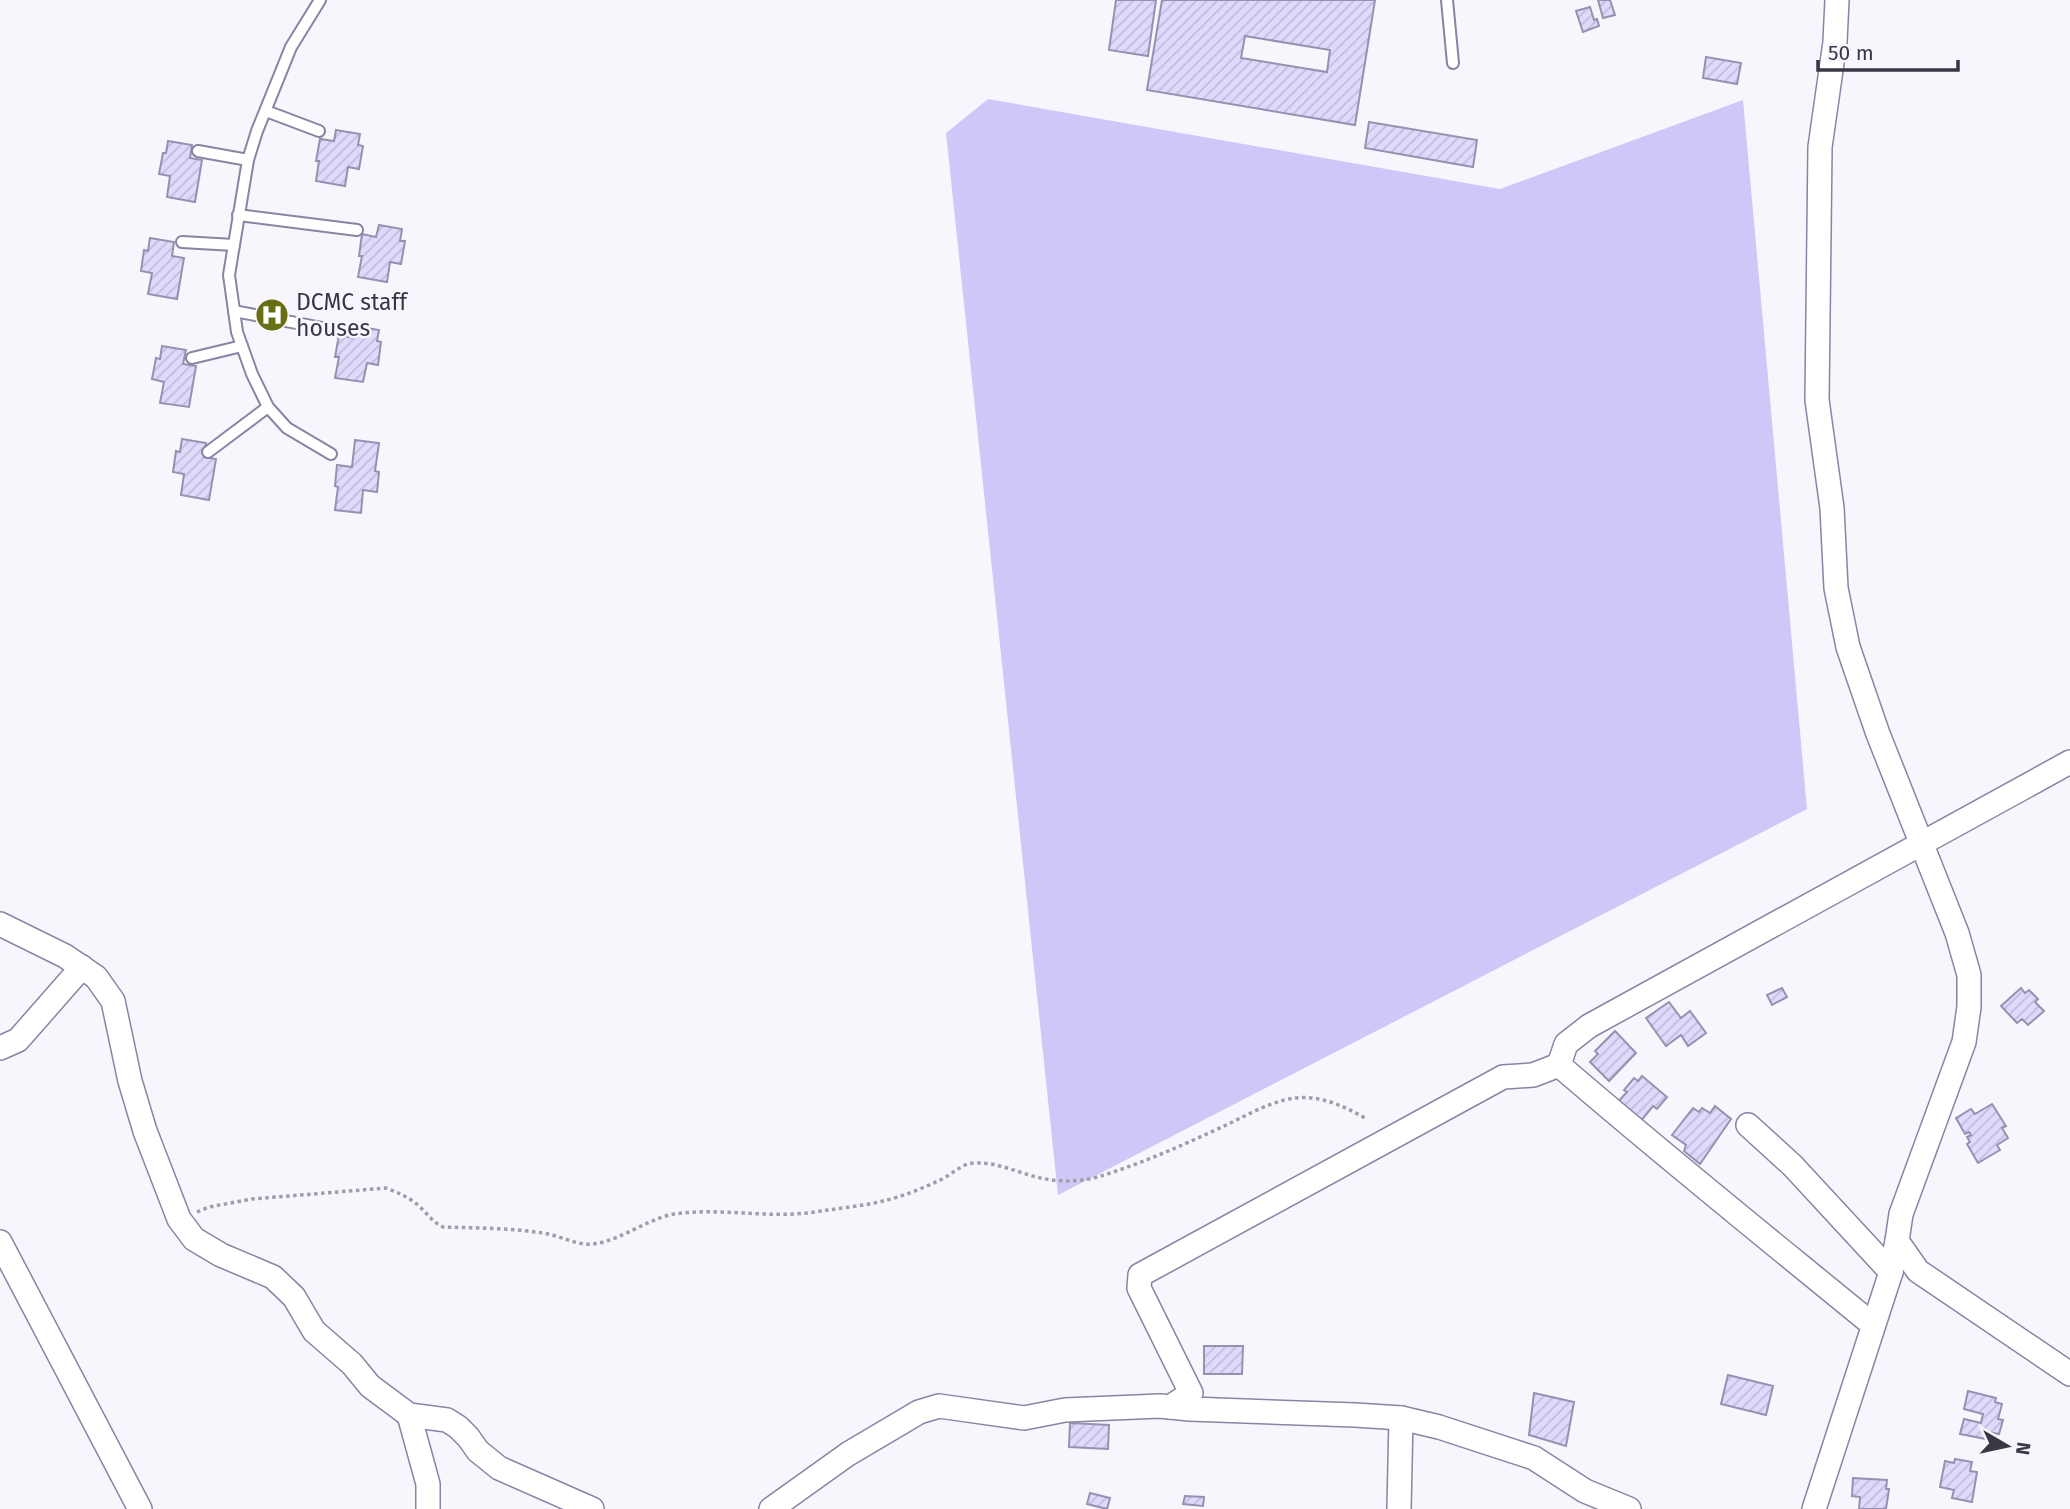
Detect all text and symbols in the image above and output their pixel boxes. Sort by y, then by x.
scale bar [1818,28,1958,72]
text: 50 m [1828,40,1874,66]
place label: DCMC staff houses [296,288,409,342]
hospital icon: DCMC staff houses [253,296,291,334]
north arrow [1972,1411,2042,1481]
text: N [2011,1441,2036,1457]

